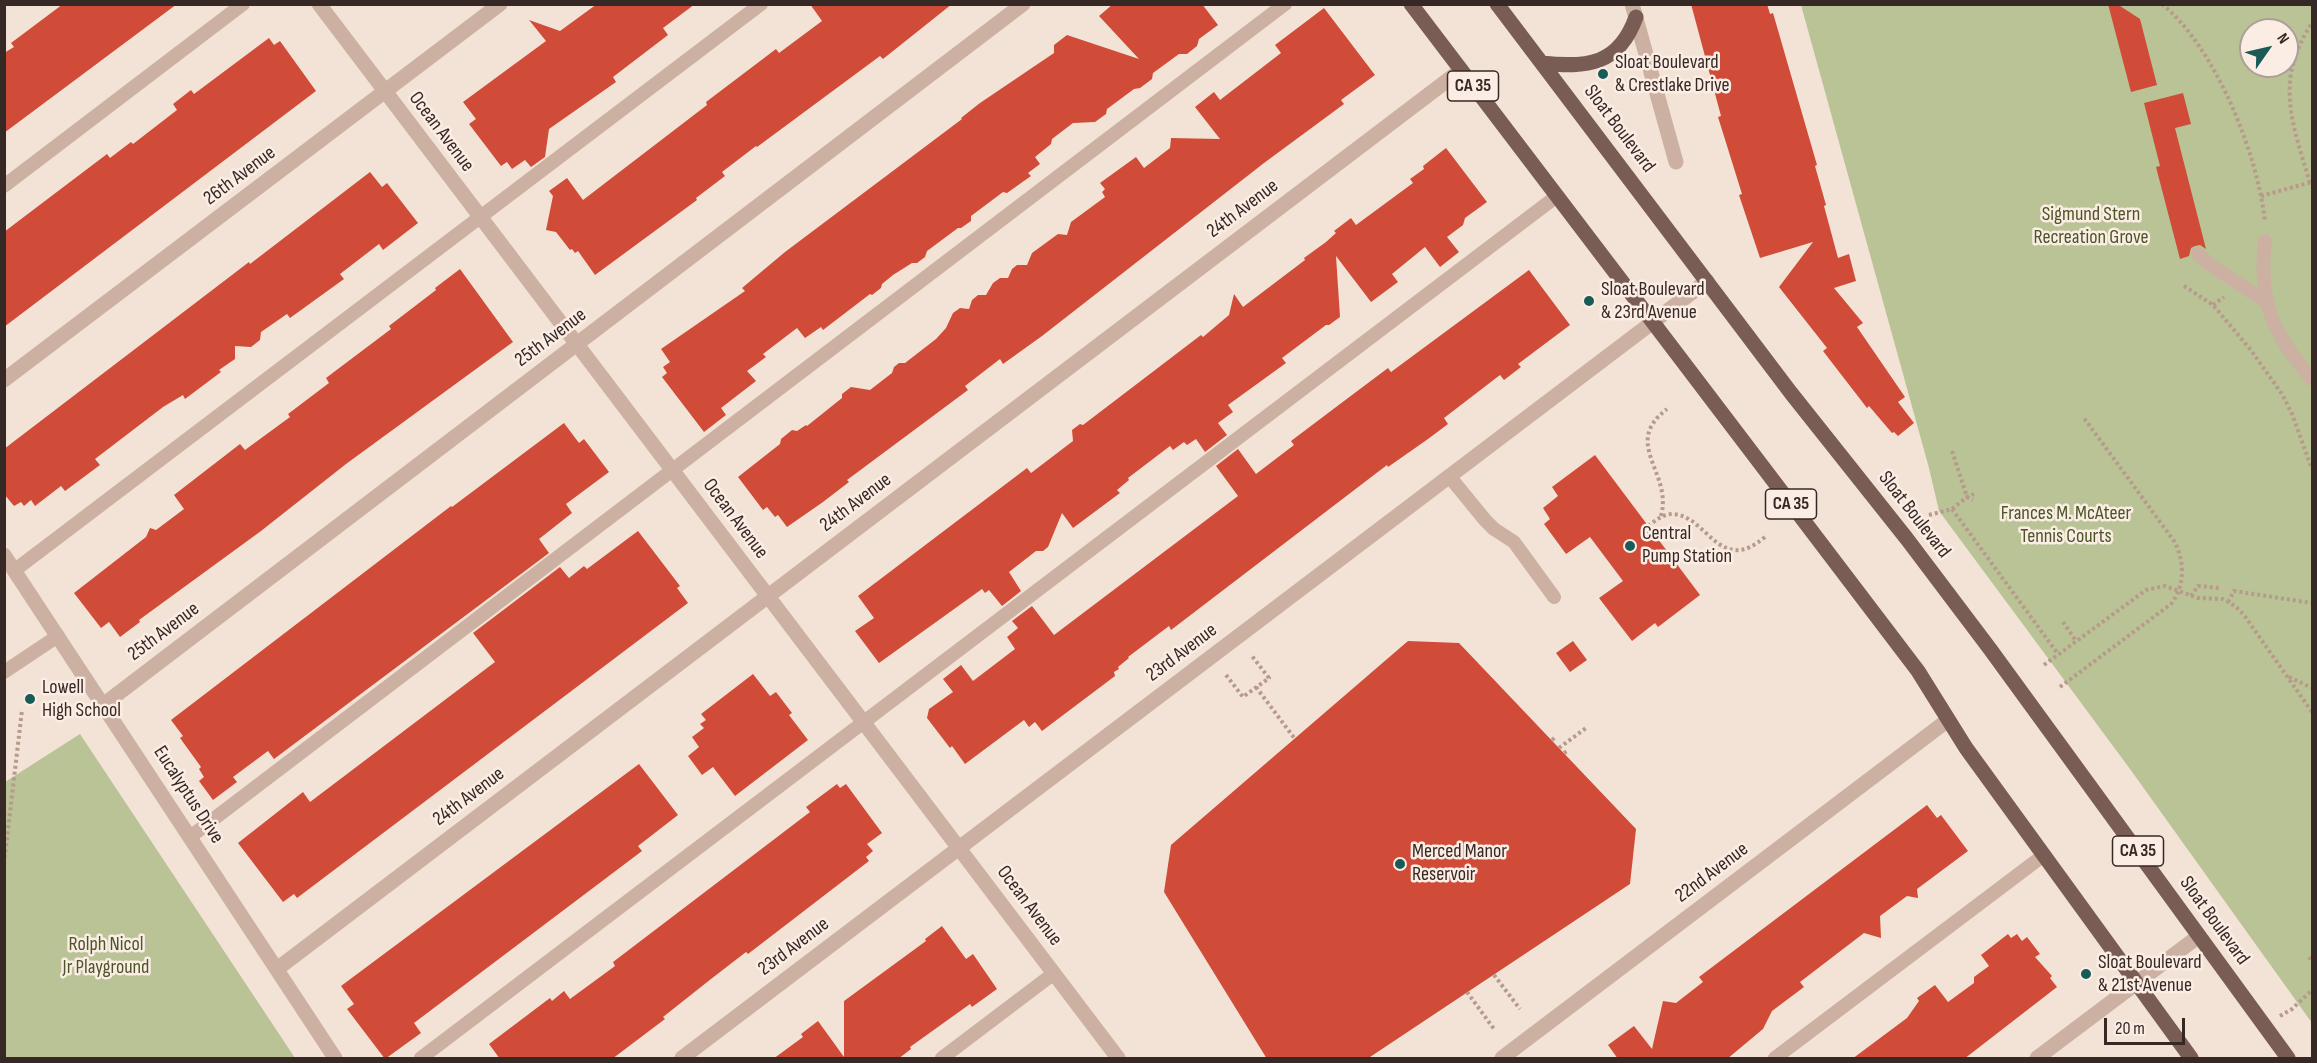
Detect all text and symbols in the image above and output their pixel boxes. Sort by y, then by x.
north arrow [2239,18,2299,78]
text: N [2272,30,2293,48]
place label: Sloat Boulevard & Crestlake Drive [1615,51,1730,98]
marker: Sloat Boulevard & Crestlake Drive [1596,67,1610,81]
road number: CA 35 [1448,71,1498,101]
street label: Sloat Boulevard [1578,80,1660,178]
street label: Ocean Avenue [403,87,479,177]
street label: 26th Avenue [199,141,281,211]
street label: 24th Avenue [1203,174,1283,244]
park label: Sigmund Stern Recreation Grove [2033,203,2149,250]
place label: Sloat Boulevard & 23rd Avenue [1601,278,1705,325]
marker: Sloat Boulevard & 23rd Avenue [1582,294,1596,308]
street label: 25th Avenue [511,303,591,373]
street label: Sloat Boulevard [1873,467,1955,563]
street label: 24th Avenue [816,468,896,538]
street label: Ocean Avenue [697,474,773,564]
road number: CA 35 [1766,489,1816,519]
park label: Frances M. McAteer Tennis Courts [2001,502,2131,549]
place label: Central Pump Station [1642,522,1732,569]
marker: Central Pump Station [1623,539,1637,553]
street label: 25th Avenue [124,597,204,667]
street label: 23rd Avenue [1142,619,1222,687]
place label: Lowell High School [42,676,121,723]
marker: Lowell High School [23,692,37,706]
street label: Eucalyptus Drive [148,742,228,848]
street label: 24th Avenue [429,762,509,832]
road number: CA 35 [2112,836,2164,866]
street label: 22nd Avenue [1671,838,1753,908]
place label: Merced Manor Reservoir [1412,840,1507,887]
marker: Merced Manor Reservoir [1393,857,1407,871]
street label: Ocean Avenue [991,861,1067,951]
street label: Sloat Boulevard [2174,872,2254,970]
street label: 23rd Avenue [754,913,834,981]
park label: Rolph Nicol Jr Playground [63,933,149,980]
place label: Sloat Boulevard & 21st Avenue [2098,951,2202,998]
marker: Sloat Boulevard & 21st Avenue [2079,967,2093,981]
scale bar [2107,1006,2188,1044]
text: 20 m [2115,1018,2145,1039]

